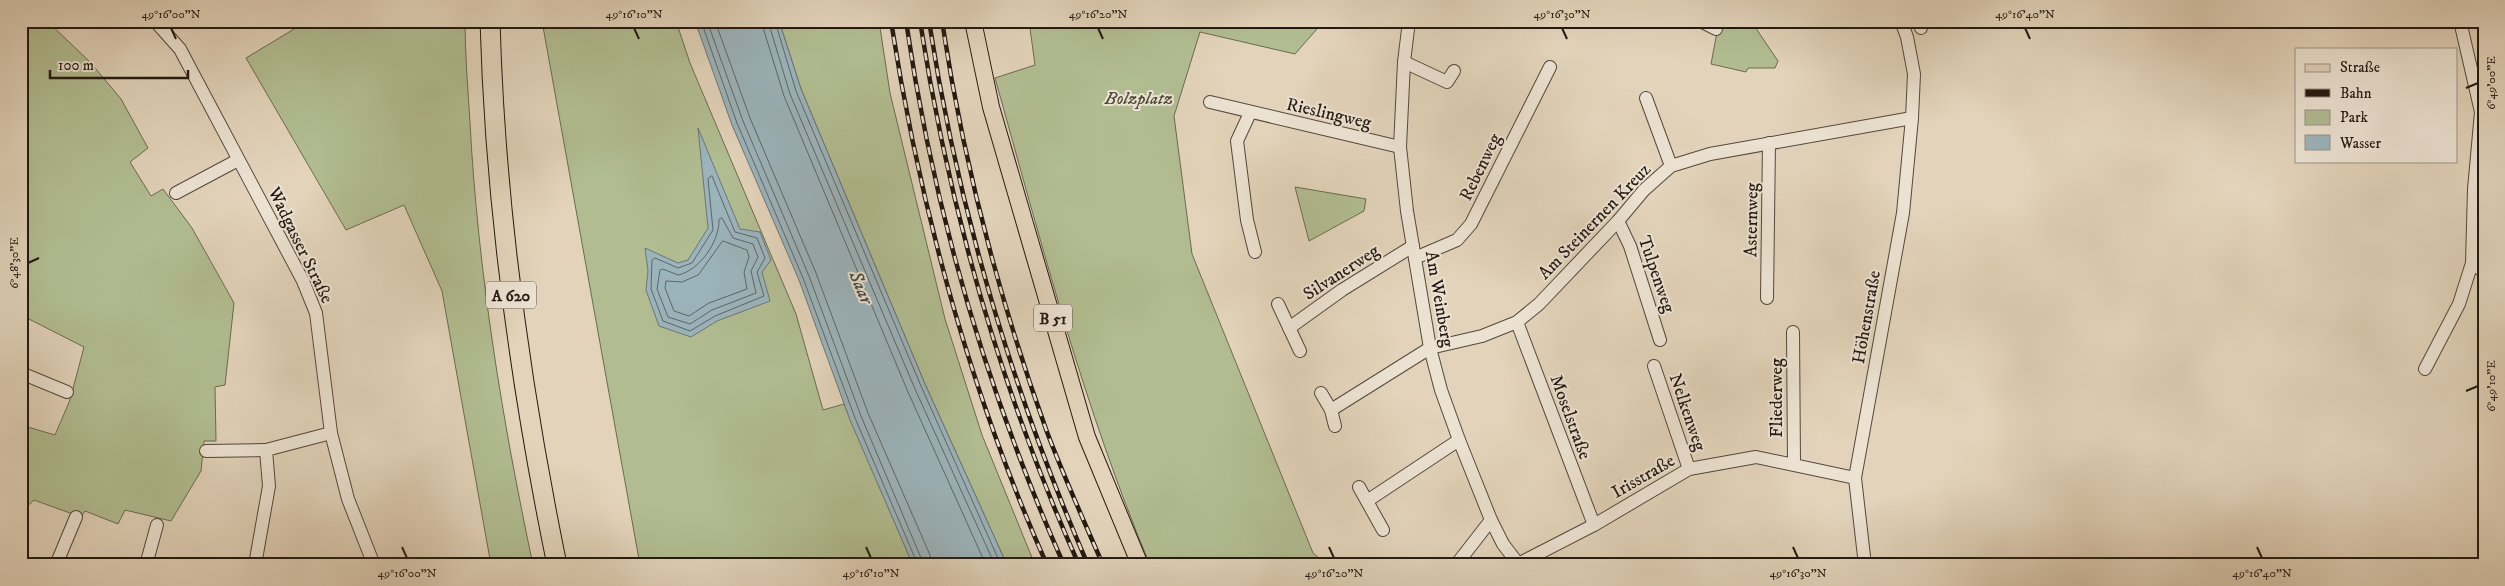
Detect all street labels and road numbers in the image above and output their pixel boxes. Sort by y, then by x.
street label: Rieslingweg [1284,94,1374,134]
street label: Rebenweg [1455,130,1507,205]
street label: Am Steinernen Kreuz [1534,159,1656,284]
street label: Asternweg [1740,182,1764,257]
street label: Wadgasser Straße [262,183,338,307]
street label: Tulpenweg [1633,233,1680,316]
street label: Silvanerweg [1299,240,1384,306]
street label: Am Weinberg [1420,249,1458,349]
street label: Höhenstraße [1848,269,1886,365]
road number: A 620 [486,282,536,308]
road number: B 51 [1034,304,1072,332]
street label: Fliederweg [1766,358,1788,438]
street label: Nelkenweg [1664,371,1711,454]
street label: Moselstraße [1545,372,1595,463]
street label: Irisstraße [1608,450,1679,504]

